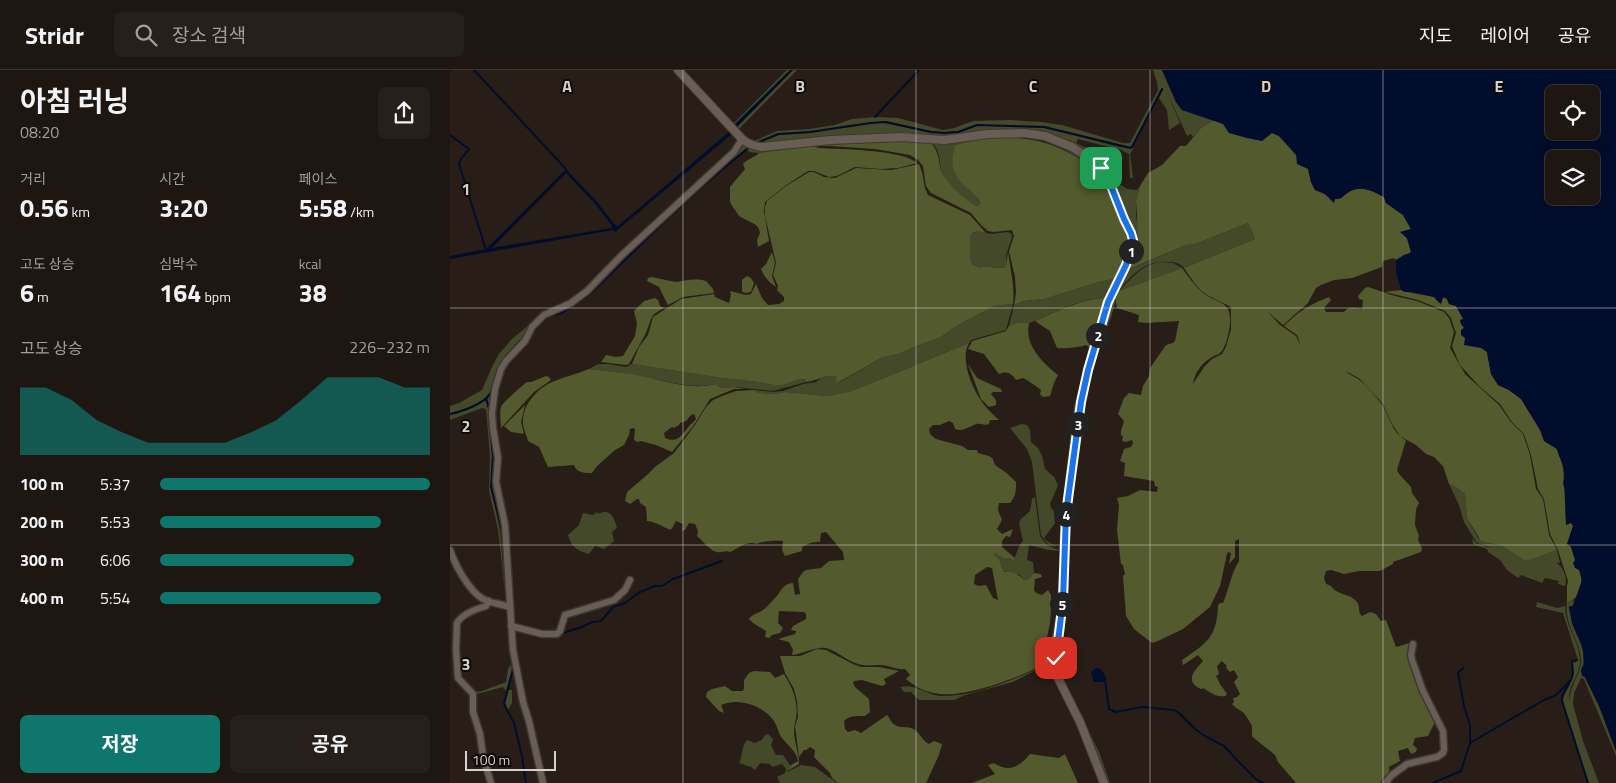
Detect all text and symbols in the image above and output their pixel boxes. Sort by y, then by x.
search box [114,12,464,57]
text: Stridr [25,17,84,53]
text: 장소 검색 [172,20,246,49]
icon: search [132,21,160,49]
text: 지도 [1419,22,1452,49]
text: 레이어 [1480,22,1530,49]
text: 공유 [1558,22,1591,49]
text: A [562,74,572,98]
text: B [795,74,805,98]
text: C [1029,74,1038,98]
text: D [1261,74,1271,98]
text: E [1495,74,1504,98]
text: 아침 러닝 [20,79,129,122]
map controls [1545,85,1600,205]
button: locate [1545,85,1600,140]
button: share [378,87,430,139]
text: 08:20 [20,120,59,144]
pin [1080,147,1122,189]
button: layers [1545,150,1600,205]
icon: arrive [1087,154,1115,182]
text: 거리 [20,168,46,189]
text: 시간 [159,168,185,189]
text: 페이스 [299,168,337,189]
text: 1 [462,177,470,201]
text: 0.56 [20,189,68,227]
text: 3:20 [159,189,208,227]
text: 5:58 [299,189,347,227]
text: km [68,201,90,222]
text: /km [347,201,374,222]
pin: 1 [1118,238,1144,264]
text: 1 [1128,241,1135,262]
text: 고도 상승 [20,253,75,274]
text: 심박수 [159,253,198,274]
text: kcal [299,253,322,274]
text: 6 [20,274,34,312]
text: 164 [159,274,201,312]
text: 38 [299,274,327,312]
text: m [34,286,49,307]
text: bpm [201,286,231,307]
pin: 2 [1086,322,1110,348]
text: 2 [1095,325,1102,346]
text: 226–232 m [349,335,430,359]
text: 고도 상승 [20,336,82,360]
pin: 3 [1066,412,1090,436]
text: 2 [462,414,470,438]
text: 3 [1075,414,1082,435]
text: 100 m [20,472,64,496]
text: 5:37 [100,472,130,496]
pin: 4 [1054,502,1078,526]
text: 4 [1063,504,1070,525]
text: 200 m [20,510,64,534]
text: 5:53 [100,510,130,534]
text: 300 m [20,548,64,572]
text: 6:06 [100,548,130,572]
text: 400 m [20,586,64,610]
text: 5:54 [100,586,130,610]
pin: 5 [1050,592,1074,616]
text: 5 [1059,594,1066,615]
pin [1035,637,1077,679]
icon: check [1042,644,1070,672]
text: 3 [462,652,470,676]
button: 저장 [20,715,220,773]
button: 공유 [230,715,430,773]
scale bar [465,748,556,771]
text: 100 m [472,749,510,770]

